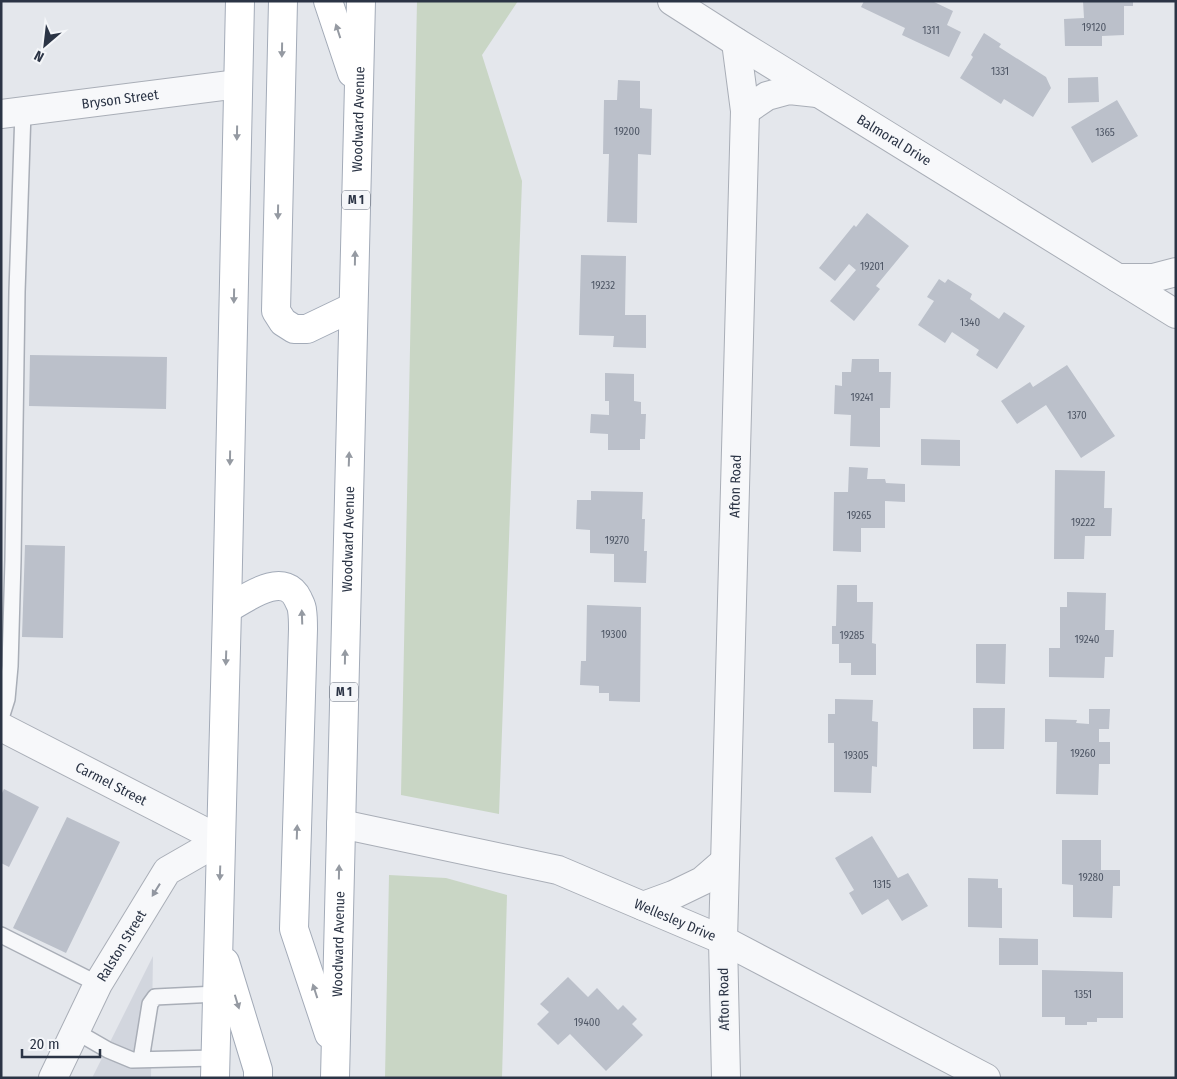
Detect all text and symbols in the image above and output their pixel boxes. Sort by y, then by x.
north arrow [20,20,70,70]
house number: 19120 [1082,21,1106,34]
one-way arrow [334,23,341,38]
house number: 1311 [922,24,940,37]
one-way arrow [278,42,286,58]
text: N [31,47,47,66]
house number: 1331 [991,65,1009,78]
street label: Woodward Avenue [348,66,368,172]
street label: Bryson Street [81,86,160,112]
street label: Balmoral Drive [854,110,935,169]
one-way arrow [233,125,241,141]
house number: 19200 [614,125,640,138]
house number: 1365 [1095,126,1115,139]
road number: M 1 [342,190,370,210]
one-way arrow [274,205,282,221]
one-way arrow [351,250,359,266]
house number: 19201 [860,260,884,273]
house number: 19232 [591,279,615,292]
one-way arrow [229,288,237,304]
house number: 1340 [960,316,980,329]
house number: 19241 [850,391,874,404]
house number: 1370 [1067,409,1087,422]
one-way arrow [226,450,234,466]
one-way arrow [346,451,354,467]
street label: Afton Road [726,454,744,518]
street label: Woodward Avenue [338,486,358,592]
house number: 19265 [847,509,871,522]
house number: 19222 [1071,516,1095,529]
house number: 19270 [605,534,629,547]
one-way arrow [298,609,306,625]
house number: 19300 [601,628,627,641]
house number: 19285 [840,629,864,642]
house number: 19240 [1074,633,1100,646]
one-way arrow [341,648,349,664]
one-way arrow [222,650,230,666]
road number: M 1 [330,682,358,702]
house number: 19260 [1070,747,1096,760]
house number: 19305 [843,749,869,762]
street label: Carmel Street [73,758,150,809]
one-way arrow [293,824,301,840]
one-way arrow [336,863,344,879]
one-way arrow [215,865,223,881]
house number: 19280 [1078,871,1104,884]
house number: 1315 [873,878,891,891]
one-way arrow [151,883,160,896]
street label: Woodward Avenue [328,891,348,997]
street label: Wellesley Drive [632,895,719,945]
street label: Ralston Street [93,907,150,985]
street label: Afton Road [715,967,733,1031]
one-way arrow [310,984,318,999]
house number: 1351 [1074,988,1092,1001]
one-way arrow [234,995,242,1010]
house number: 19400 [574,1016,600,1029]
scale bar [22,1026,100,1058]
text: 20 m [30,1035,60,1053]

